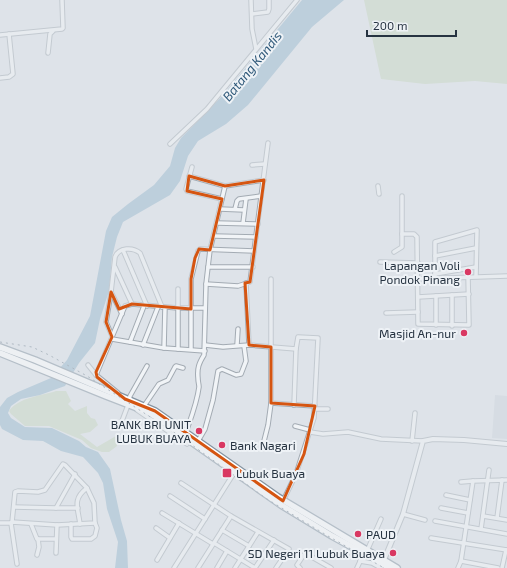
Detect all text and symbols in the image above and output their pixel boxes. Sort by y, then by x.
scale bar [367,12,456,38]
text: 200 m [373,18,407,32]
water label: Batang Kandis [219,27,285,104]
place label: Lapangan Voli Pondok Pinang [380,258,460,286]
marker: Lapangan Voli Pondok Pinang [463,267,473,277]
place label: Masjid An-nur [379,326,456,341]
marker: Masjid An-nur [459,328,469,338]
place label: BANK BRI UNIT LUBUK BUAYA [111,417,192,445]
marker: BANK BRI UNIT LUBUK BUAYA [194,426,204,436]
place label: Bank Nagari [230,438,296,452]
marker: Bank Nagari [217,440,227,450]
place label: Lubuk Buaya [236,466,305,480]
marker: Lubuk Buaya [221,467,233,479]
place label: PAUD [366,527,396,541]
marker: PAUD [353,529,363,539]
place label: SD Negeri 11 Lubuk Buaya [248,546,385,560]
marker: SD Negeri 11 Lubuk Buaya [388,548,398,558]

